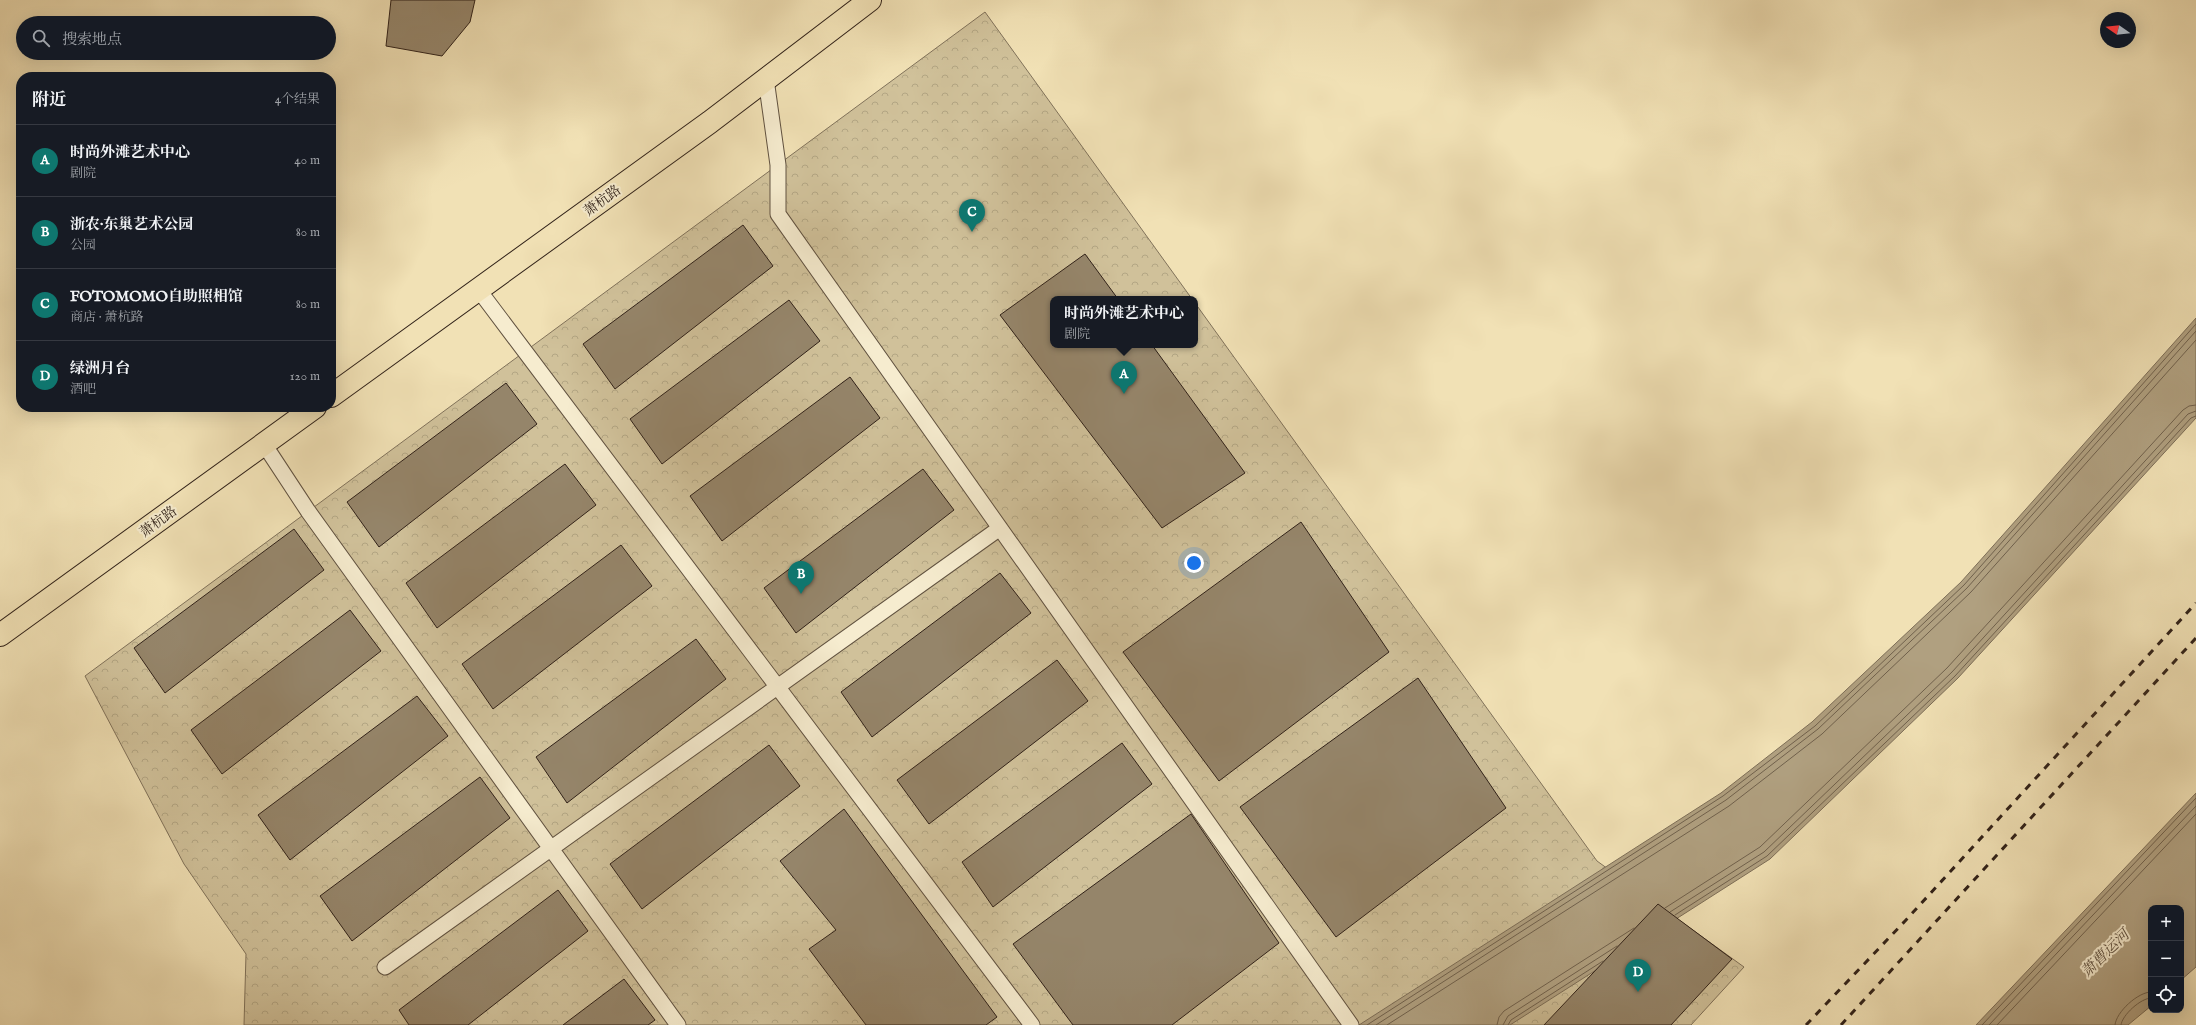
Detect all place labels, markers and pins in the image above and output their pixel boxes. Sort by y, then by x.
pin: C [959,199,985,232]
pin: A [1111,361,1137,394]
pin: B [788,561,814,594]
pin: D [1625,959,1651,992]

